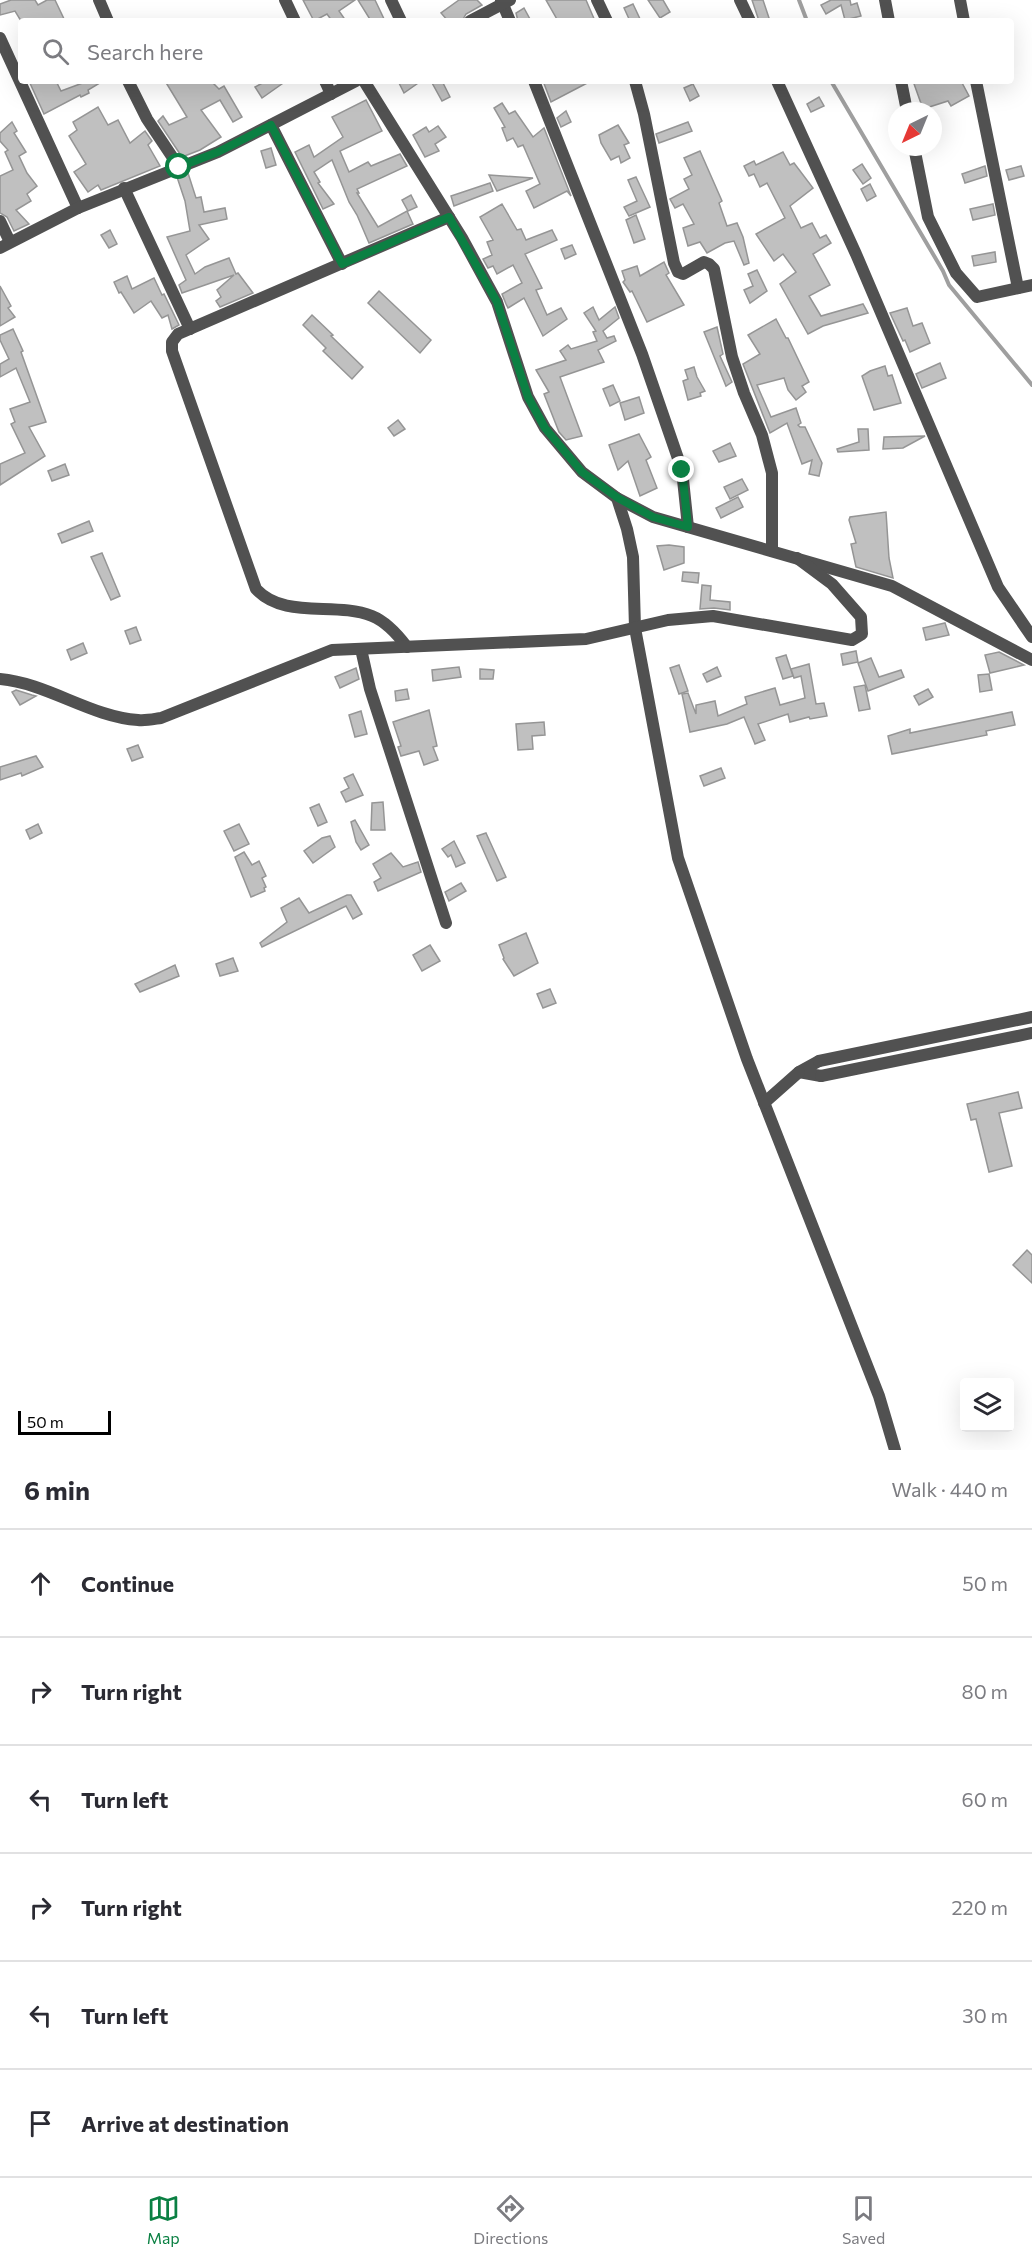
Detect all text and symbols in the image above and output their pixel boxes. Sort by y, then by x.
search box [18,18,1014,84]
icon: search [39,35,72,68]
text: Search here [87,38,203,65]
north arrow [888,102,942,156]
route start [165,153,191,179]
route end [668,456,694,482]
map controls [960,1378,1014,1432]
button: layers [960,1378,1014,1432]
scale bar [18,1408,111,1436]
text: 50 m [27,1412,64,1431]
text: 6 min [24,1474,90,1505]
text: Walk · 440 m [892,1477,1008,1501]
icon: ahead [24,1567,57,1600]
text: Continue [81,1570,174,1597]
text: 50 m [962,1571,1008,1595]
icon: right [24,1675,57,1708]
text: Turn right [81,1678,182,1705]
text: 80 m [962,1679,1008,1703]
icon: left [24,1783,57,1816]
text: Turn left [81,1786,168,1813]
text: 60 m [962,1787,1008,1811]
icon: right [24,1891,57,1924]
text: Turn right [81,1894,182,1921]
text: 220 m [952,1895,1008,1919]
icon: left [24,1999,57,2032]
text: Turn left [81,2002,168,2029]
text: 30 m [962,2003,1008,2027]
icon: arrive [24,2107,57,2140]
text: Arrive at destination [81,2110,289,2137]
tab: Map [147,2192,180,2247]
tab: Directions [473,2192,548,2247]
tab: Saved [842,2192,885,2247]

